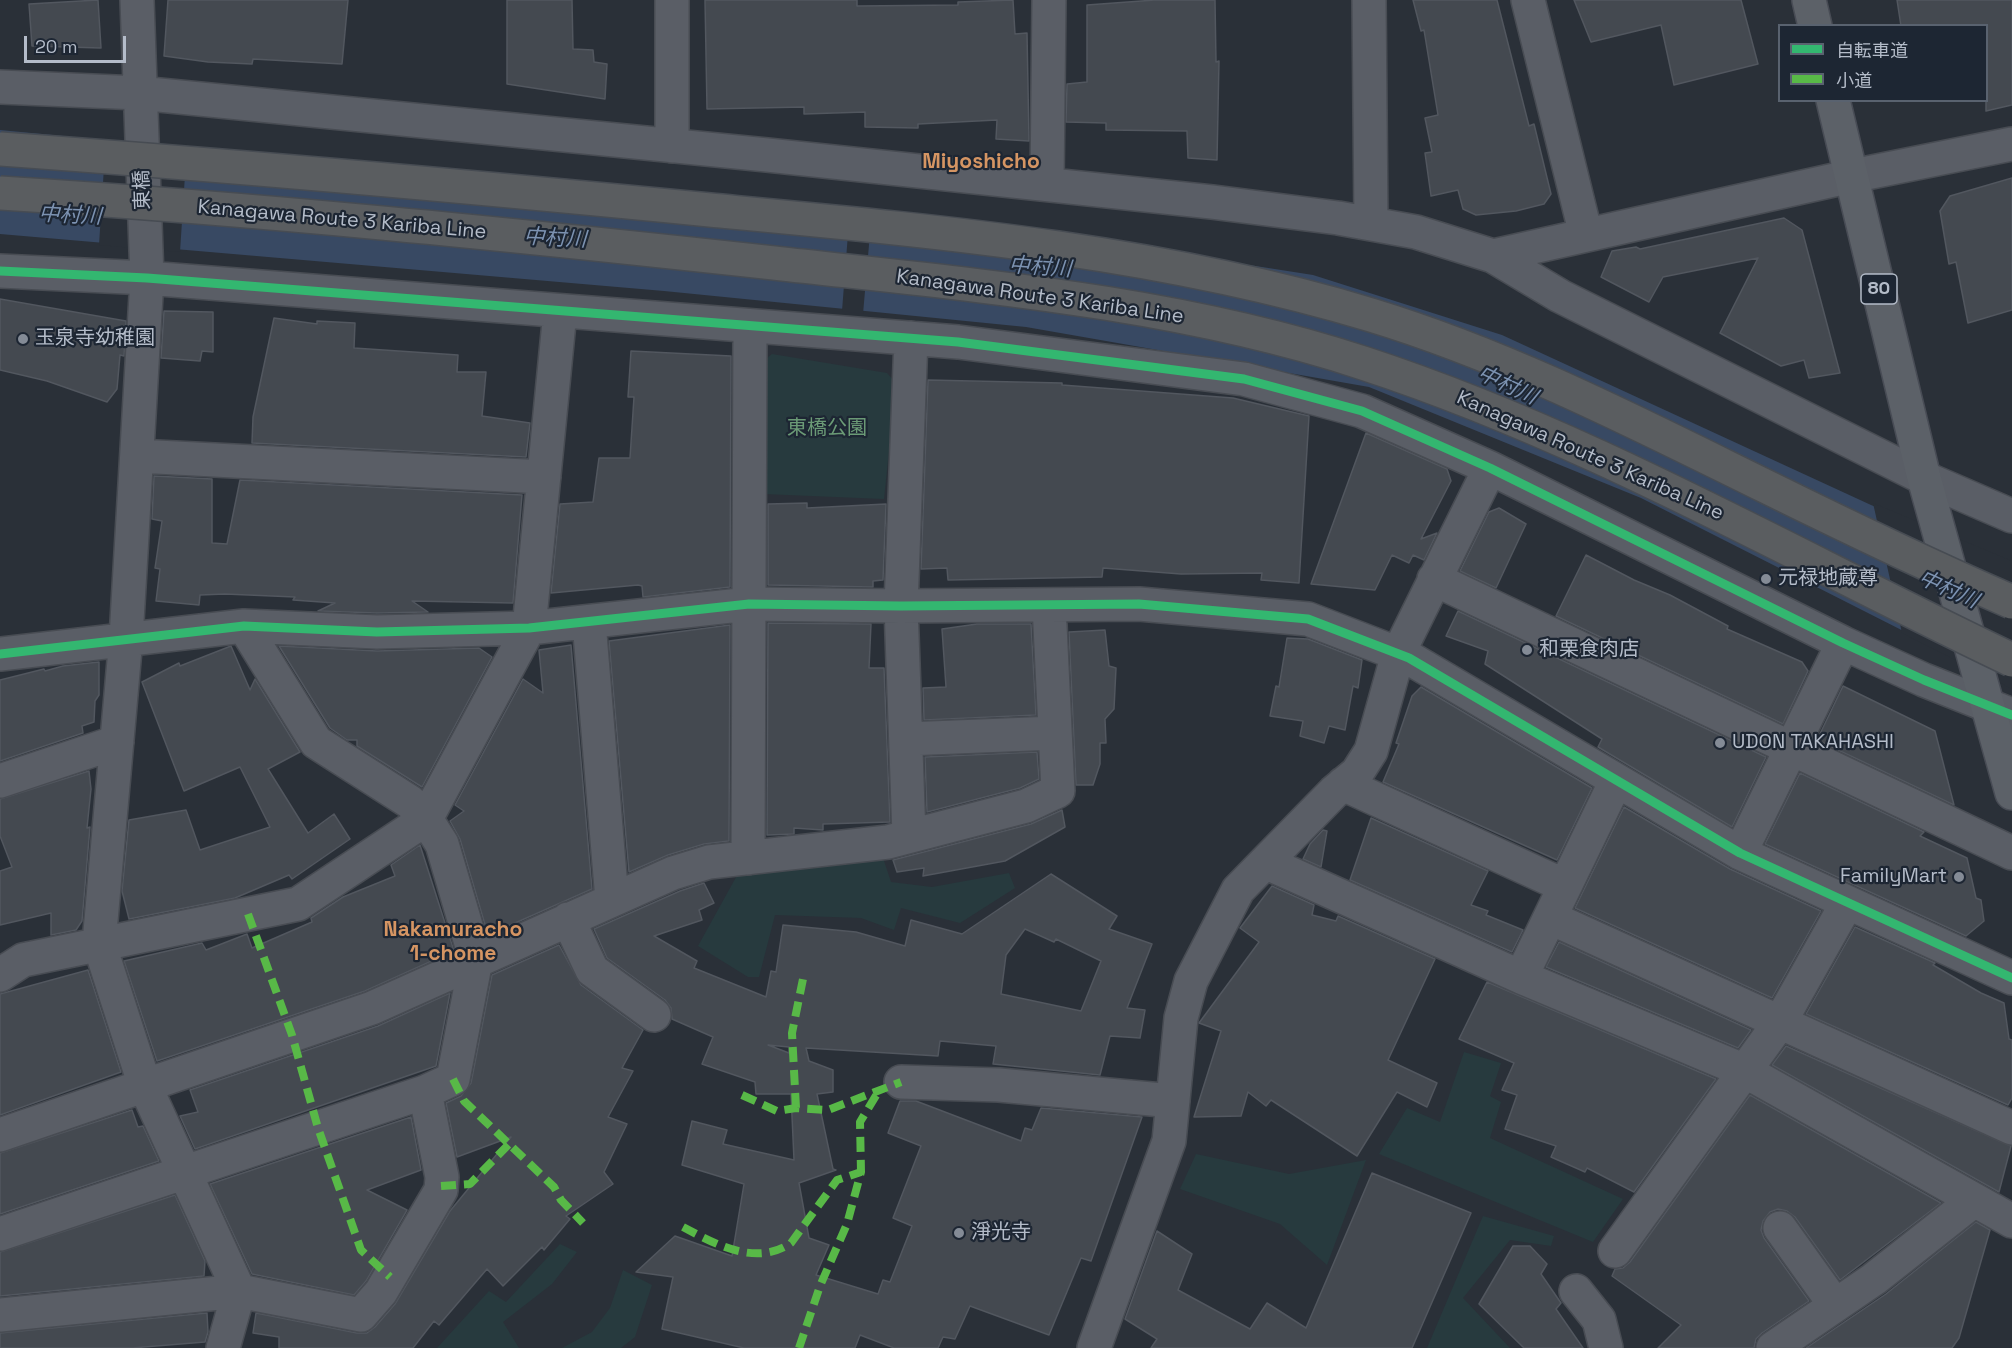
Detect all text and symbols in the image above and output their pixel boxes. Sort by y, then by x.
scale bar [27,24,129,62]
legend [1778,24,1988,102]
text: 20 m [35,35,78,58]
text: 自転車道 [1836,39,1908,62]
text: 小道 [1836,69,1872,92]
district label: Miyoshicho [922,149,1040,175]
street label: 東橋 [130,170,156,210]
street label: Kanagawa Route 3 Kariba Line [197,195,487,245]
water label: 中村川 [38,202,102,230]
water label: 中村川 [523,225,587,253]
water label: 中村川 [1008,253,1072,283]
street label: Kanagawa Route 3 Kariba Line [895,265,1185,329]
road number: 80 [1861,274,1897,304]
place label: 玉泉寺幼稚園 [35,327,155,351]
marker: 玉泉寺幼稚園 [16,332,30,346]
water label: 中村川 [1473,361,1541,411]
street label: Kanagawa Route 3 Kariba Line [1453,386,1727,526]
park label: 東橋公園 [787,417,867,441]
water label: 中村川 [1914,566,1982,614]
place label: 元禄地蔵尊 [1778,567,1878,591]
marker: 元禄地蔵尊 [1759,572,1773,586]
place label: 和栗食肉店 [1539,638,1639,662]
marker: 和栗食肉店 [1520,643,1534,657]
place label: UDON TAKAHASHI [1732,731,1894,755]
marker: UDON TAKAHASHI [1713,736,1727,750]
place label: FamilyMart [1840,865,1947,889]
marker: FamilyMart [1952,870,1966,884]
district label: Nakamuracho 1-chome [384,917,522,967]
place label: 淨光寺 [971,1221,1031,1245]
marker: 淨光寺 [952,1226,966,1240]

